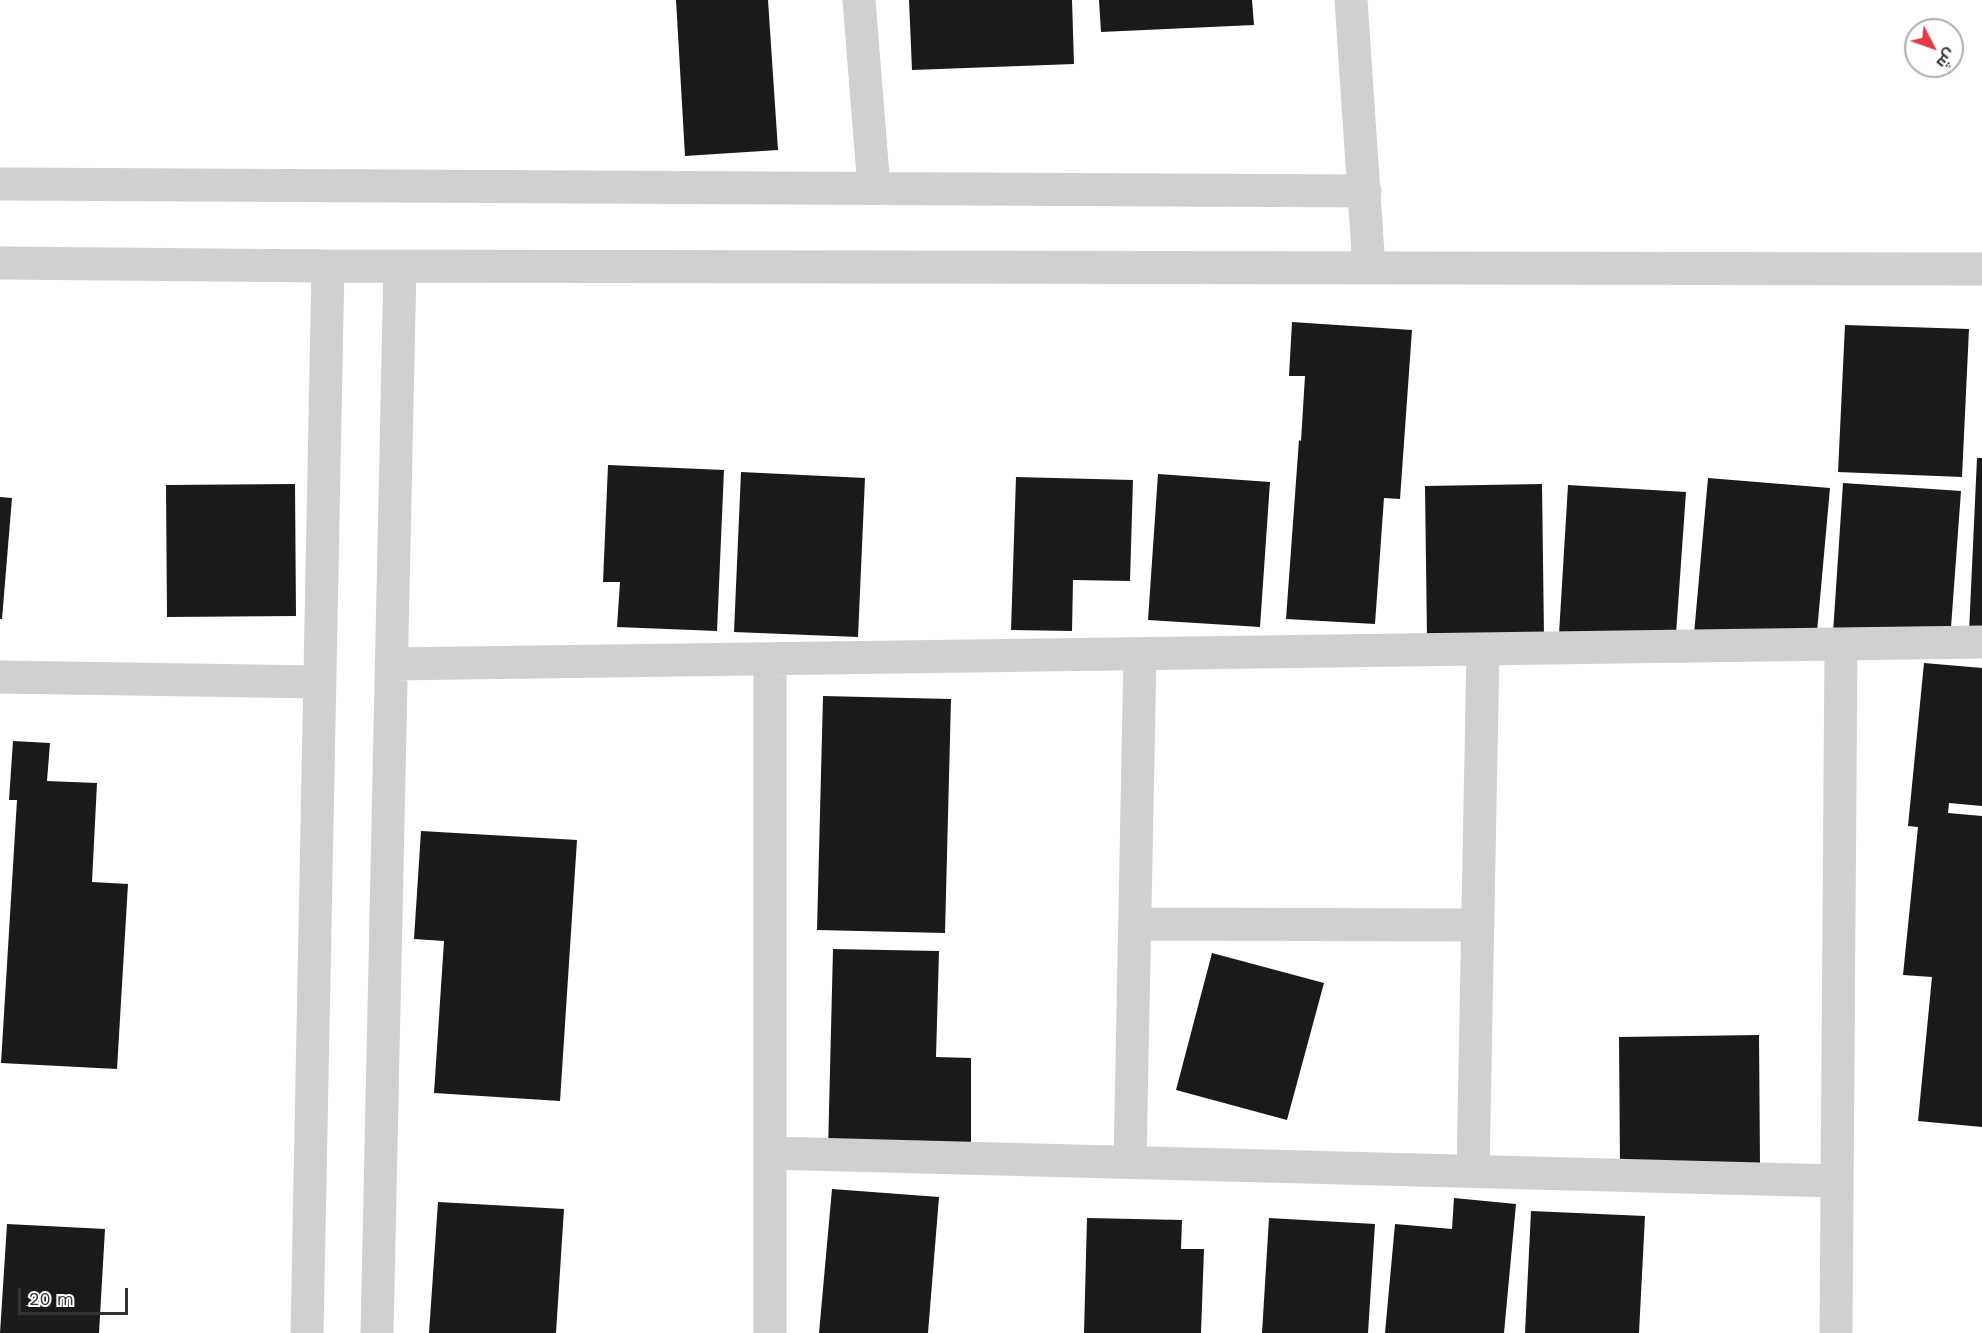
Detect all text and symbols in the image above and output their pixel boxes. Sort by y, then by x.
north arrow [1904,18,1964,78]
text: ش [1933,45,1960,73]
scale bar [21,1276,130,1314]
text: 20 m [29,1288,74,1309]

